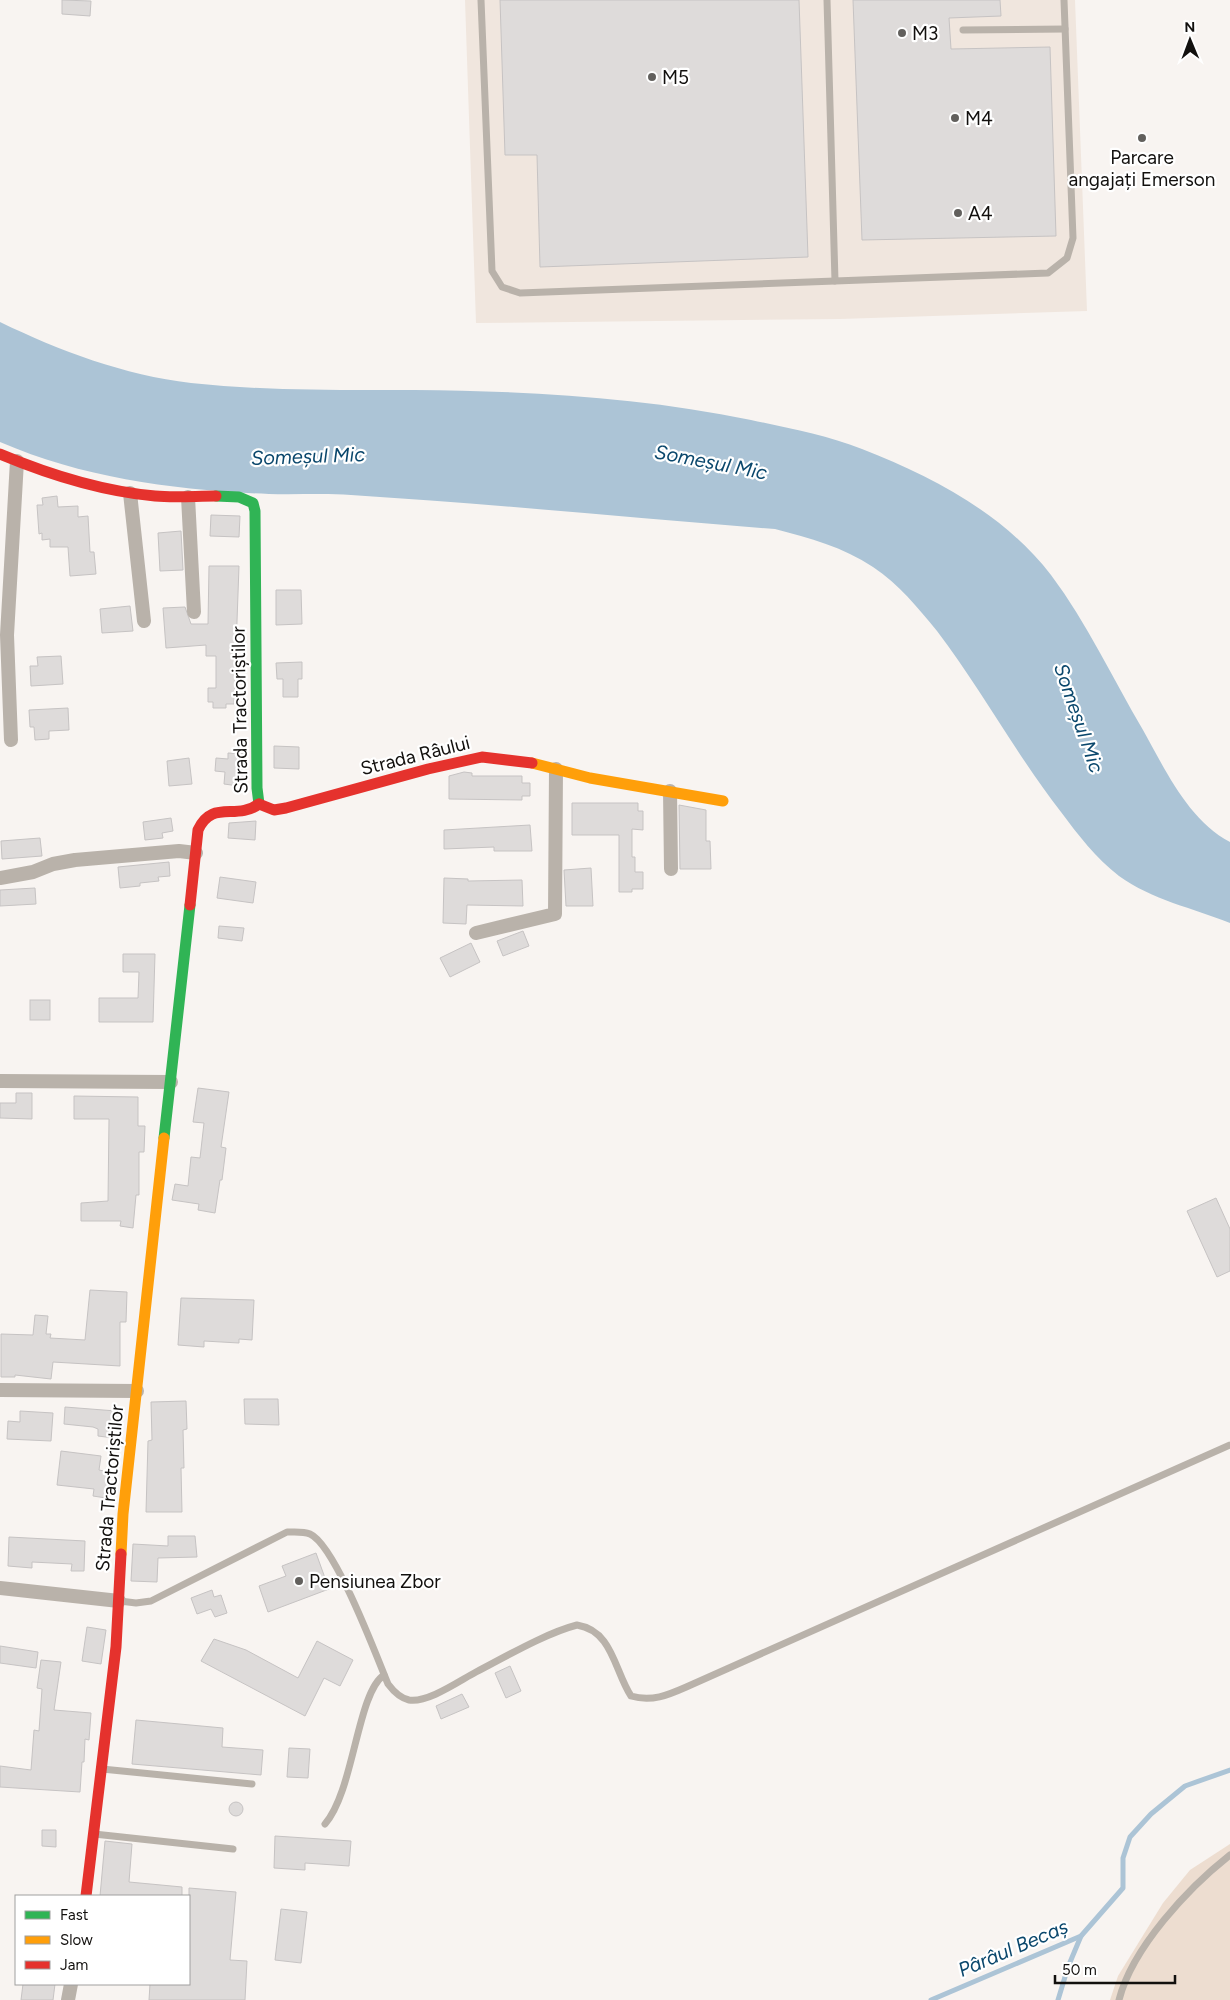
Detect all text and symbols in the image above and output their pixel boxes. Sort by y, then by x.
north arrow [1165,15,1215,65]
text: N [1184,19,1195,36]
place label: M3 [912,22,938,45]
marker: M3 [896,27,908,39]
place label: M5 [662,66,689,89]
marker: M5 [646,71,658,83]
place label: M4 [965,107,993,130]
marker: M4 [949,112,961,124]
marker: Parcare angajați Emerson [1136,132,1148,144]
place label: Parcare angajați Emerson [1069,146,1215,191]
place label: A4 [968,202,993,225]
marker: A4 [952,207,964,219]
water label: Someșul Mic [653,439,769,485]
water label: Someșul Mic [250,442,366,470]
street label: Strada Tractoriștilor [227,625,252,794]
water label: Someșul Mic [1049,660,1109,776]
street label: Strada Râului [358,731,472,780]
street label: Strada Tractoriștilor [91,1403,128,1573]
place label: Pensiunea Zbor [309,1570,441,1593]
marker: Pensiunea Zbor [293,1575,305,1587]
legend [15,1895,190,1985]
text: Fast [60,1906,89,1924]
water label: Pârâul Becaș [954,1914,1072,1982]
text: Slow [60,1931,93,1949]
scale bar [1055,1952,1175,1984]
text: Jam [60,1956,88,1974]
text: 50 m [1062,1961,1097,1979]

